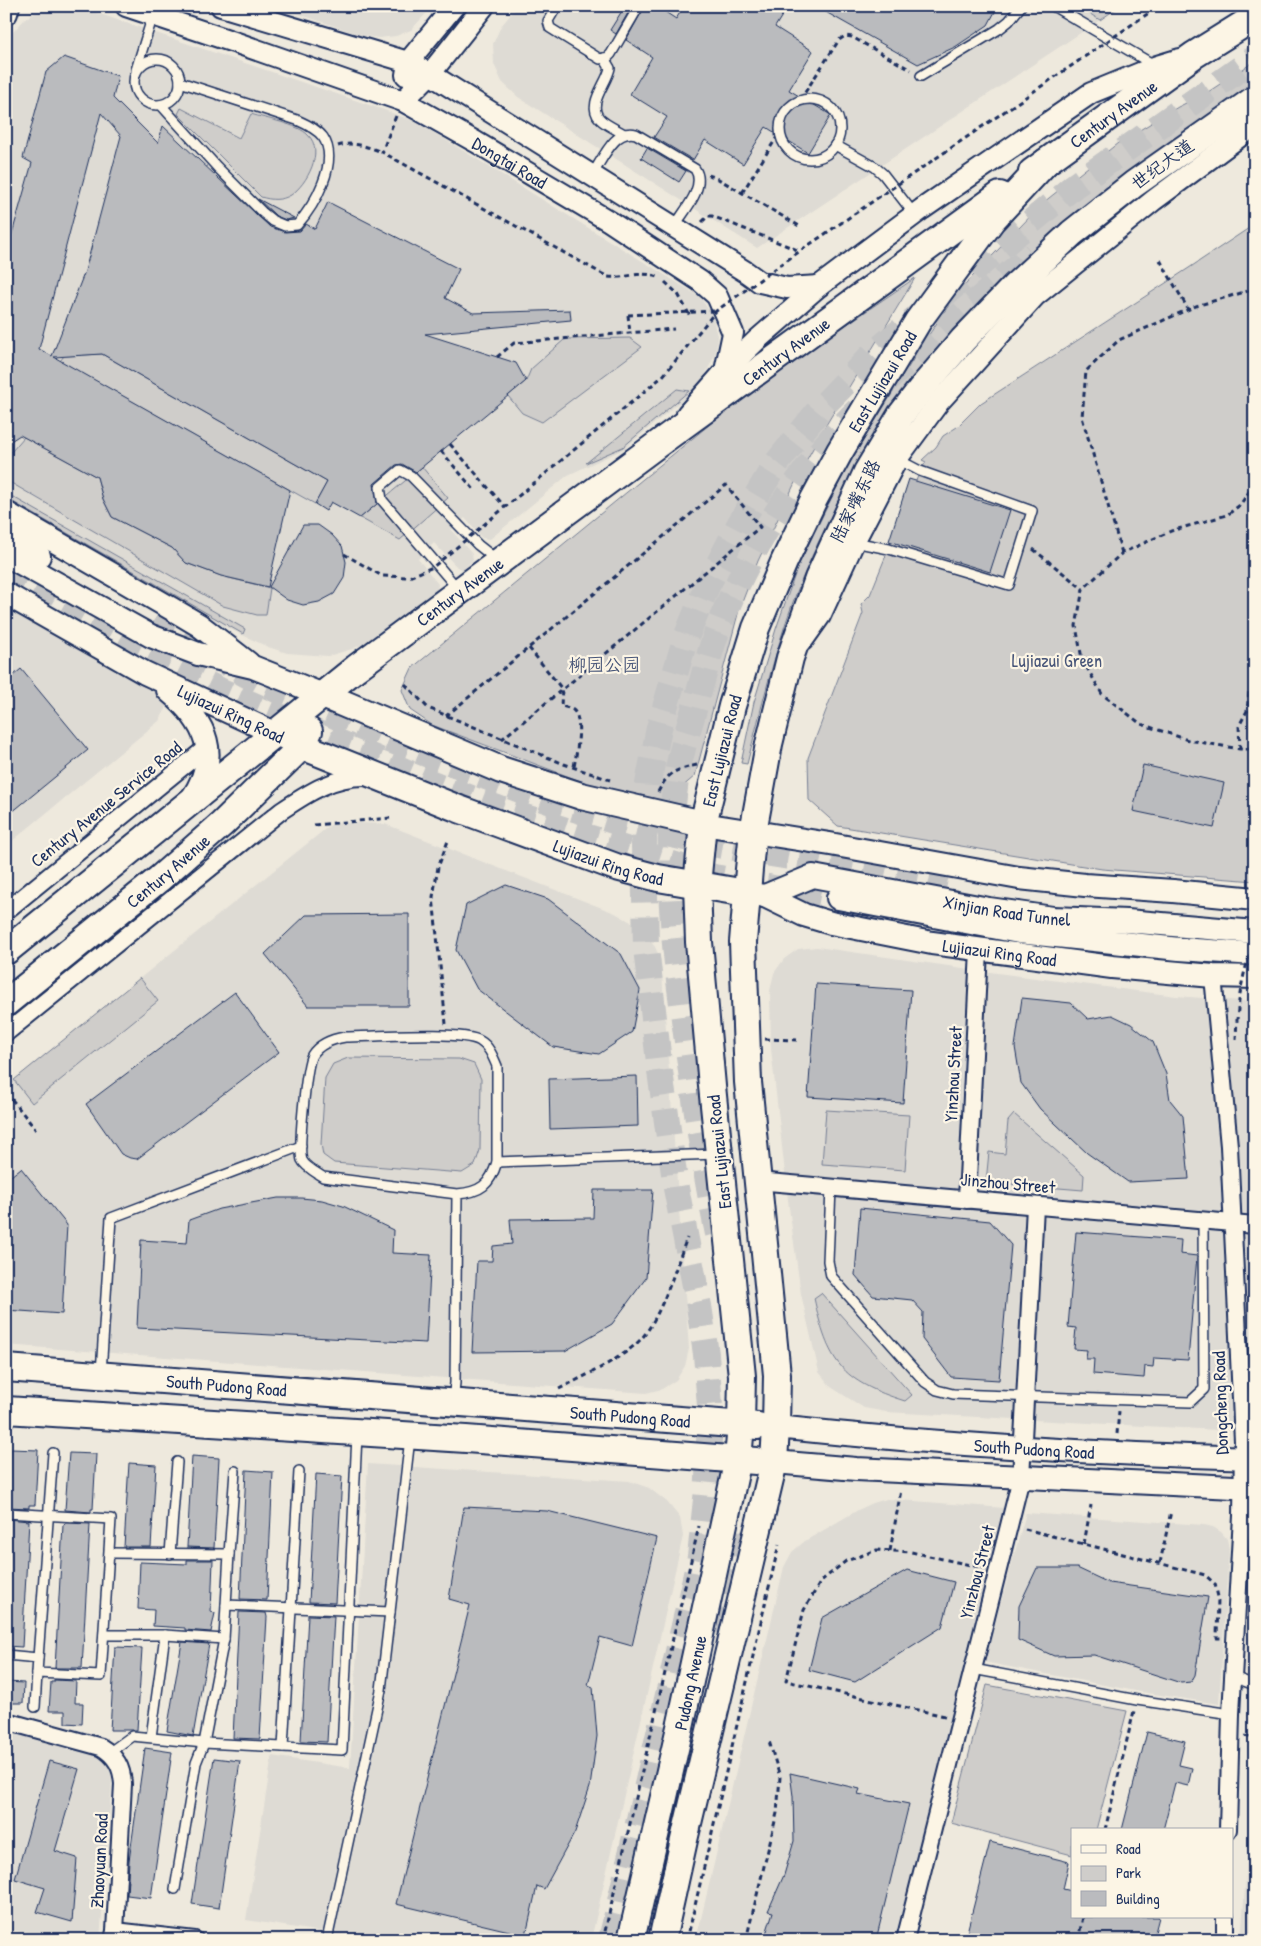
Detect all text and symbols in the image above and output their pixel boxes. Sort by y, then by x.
street label: Century Avenue [1064,73,1162,154]
street label: Dongtai Road [468,130,552,194]
street label: 世纪大道 [1126,133,1198,195]
street label: Century Avenue [737,311,835,391]
street label: East Lujiazui Road [842,326,922,437]
street label: 陆家嘴东路 [824,455,886,547]
street label: Century Avenue [411,550,508,632]
park label: Lujiazui Green [1012,648,1102,673]
park label: 柳园公园 [568,652,640,677]
street label: Lujiazui Ring Road [174,678,288,749]
street label: East Lujiazui Road [695,692,747,809]
street label: Century Avenue Service Road [26,736,186,872]
street label: Century Avenue [121,830,213,912]
street label: Lujiazui Ring Road [550,832,665,891]
street label: Xinjian Road Tunnel [941,888,1071,931]
street label: Lujiazui Ring Road [941,932,1058,972]
street label: Yinzhou Street [938,1025,968,1123]
street label: East Lujiazui Road [701,1094,737,1210]
street label: Jinzhou Street [960,1166,1057,1200]
street label: Dongcheng Road [1206,1351,1234,1455]
street label: South Pudong Road [165,1368,287,1402]
street label: South Pudong Road [569,1399,691,1433]
street label: South Pudong Road [973,1432,1095,1464]
street label: Yinzhou Street [953,1522,1001,1622]
street label: Pudong Avenue [667,1633,712,1732]
street label: Zhaoyuan Road [84,1813,114,1909]
legend [1071,1828,1234,1918]
text: Road [1116,1838,1141,1859]
text: Park [1116,1862,1141,1883]
text: Building [1116,1888,1160,1909]

